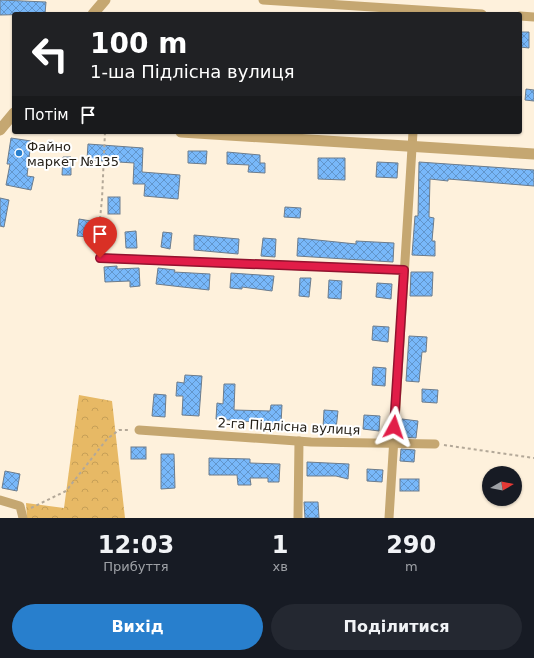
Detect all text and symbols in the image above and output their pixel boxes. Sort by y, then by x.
text: 100 m [90,27,187,60]
icon: left [24,28,76,80]
text: 1-ша Підлісна вулиця [90,61,295,82]
icon: arrive [77,104,99,126]
text: Потім [24,106,69,124]
place label: Файно маркет №135 [27,139,119,169]
marker: Файно маркет №135 [14,148,24,158]
pin [83,217,117,258]
icon: arrive [89,223,111,245]
position arrow [373,406,415,448]
street label: 2-га Підлісна вулиця [217,415,361,438]
north arrow [482,466,522,506]
map controls [482,466,522,506]
text: 12:03 [98,531,174,559]
text: 1 [272,531,288,559]
text: 290 [386,531,436,559]
text: Прибуття [103,559,168,574]
text: хв [272,559,288,574]
text: m [405,559,418,574]
button: Вихід [12,604,263,650]
button: Поділитися [271,604,522,650]

